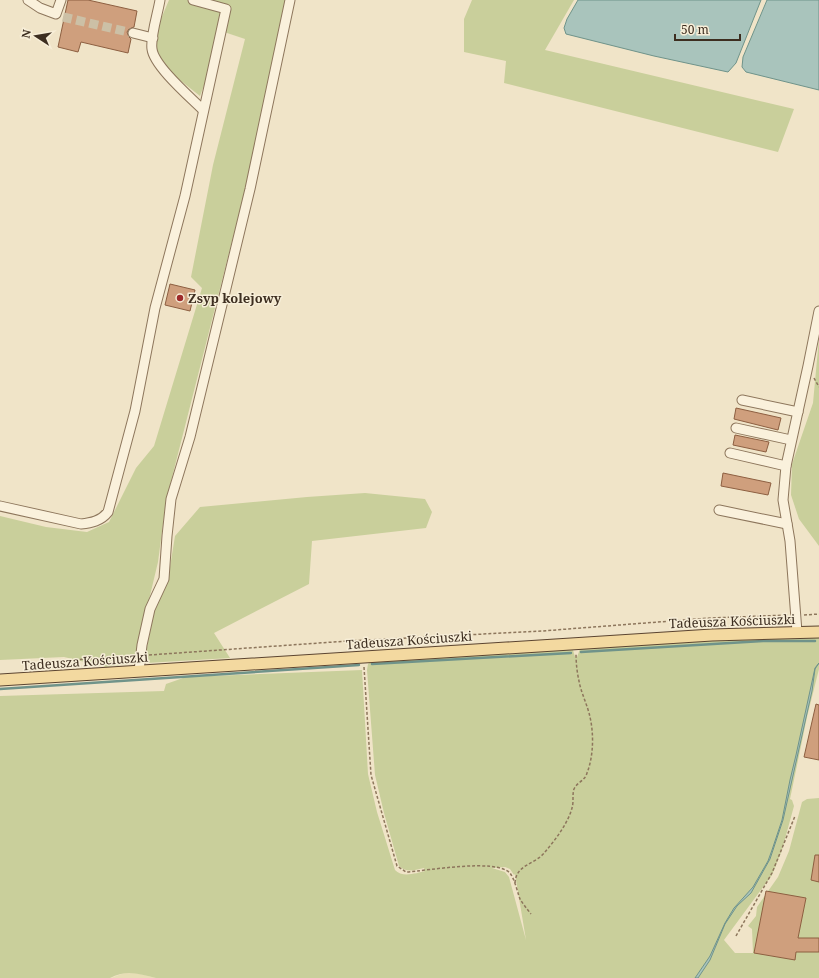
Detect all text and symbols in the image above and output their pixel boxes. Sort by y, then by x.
north arrow [16,16,56,56]
scale bar [675,16,740,42]
text: 50 m [681,21,709,38]
text: N [17,28,34,40]
place label: Zsyp kolejowy [188,289,282,307]
marker: Zsyp kolejowy [175,293,185,303]
street label: Tadeusza Kościuszki [668,610,796,632]
street label: Tadeusza Kościuszki [345,627,473,653]
street label: Tadeusza Kościuszki [21,648,149,674]

